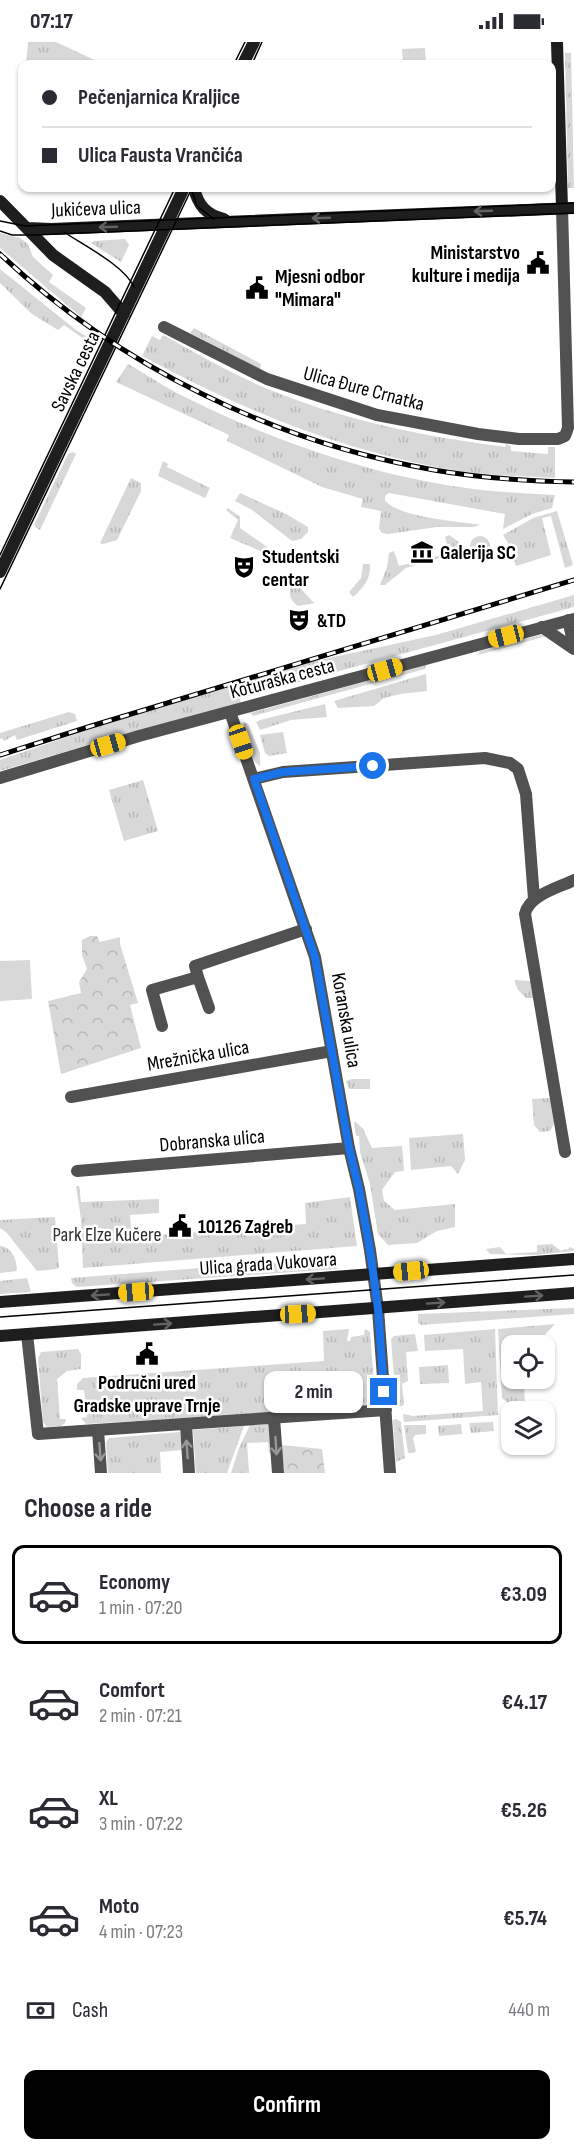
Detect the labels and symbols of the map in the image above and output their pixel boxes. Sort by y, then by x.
street label: Jukićeva ulica [50,195,141,223]
one-way arrow [474,206,494,217]
one-way arrow [312,212,332,223]
one-way arrow [98,221,118,232]
place label: Ministarstvo kulture i medija [412,241,520,288]
public building icon: Ministarstvo kulture i medija [525,250,551,276]
place label: Mjesni odbor "Mimara" [275,265,365,312]
public building icon: Mjesni odbor "Mimara" [244,275,270,301]
street label: Savska cesta [46,327,106,416]
street label: Ulica Đure Crnatka [301,361,427,417]
museum icon: Galerija SC [409,539,435,565]
place label: Galerija SC [440,541,516,565]
place label: Studentski centar [262,545,339,592]
theatre icon: Studentski centar [231,554,257,580]
theatre icon: &TD [286,607,312,633]
place label: &TD [317,609,346,633]
car [486,623,526,649]
street label: Koturaška cesta [227,654,337,704]
car [365,656,405,684]
car [227,722,255,762]
car [88,731,128,759]
route start [359,752,386,779]
street label: Koranska ulica [326,971,366,1070]
street label: Mrežnička ulica [145,1035,251,1077]
street label: Dobranska ulica [158,1124,266,1158]
public building icon: 10126 Zagreb [167,1213,193,1239]
place label: 10126 Zagreb [198,1215,293,1239]
park label: Park Elze Kučere [52,1223,162,1247]
street label: Ulica grada Vukovara [199,1247,337,1281]
car [392,1260,430,1282]
one-way arrow [306,1274,326,1285]
car [117,1282,155,1302]
one-way arrow [90,1290,110,1301]
one-way arrow [523,1290,543,1301]
one-way arrow [425,1297,445,1308]
car [280,1304,316,1324]
one-way arrow [153,1318,173,1329]
public building icon: Područni ured Gradske uprave Trnje [134,1341,160,1367]
place label: Područni ured Gradske uprave Trnje [73,1371,221,1418]
callout: 2 min [264,1371,363,1413]
route end [370,1378,397,1405]
one-way arrow [271,1435,282,1455]
one-way arrow [182,1439,193,1459]
one-way arrow [94,1441,105,1461]

